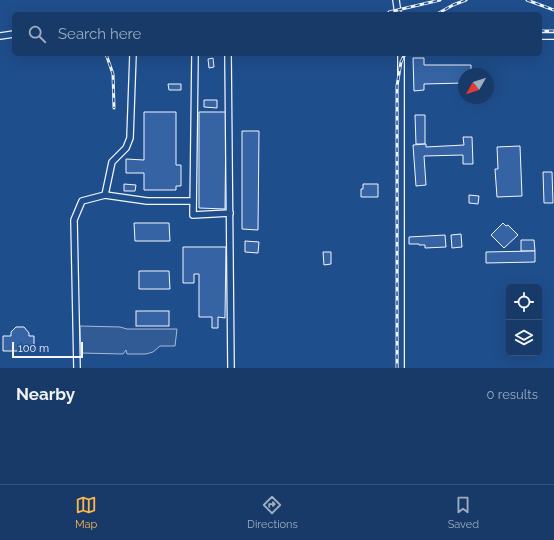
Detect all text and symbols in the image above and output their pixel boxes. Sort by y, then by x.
search box [12,12,542,56]
icon: search [26,23,48,45]
text: Search here [58,25,141,43]
north arrow [458,68,494,104]
map controls [506,284,542,356]
button: locate [506,284,542,320]
button: layers [506,320,542,356]
scale bar [12,340,83,359]
text: 100 m [18,342,49,355]
text: Nearby [16,384,75,404]
text: 0 results [487,387,538,402]
tab: Map [75,494,97,531]
tab: Directions [247,494,298,531]
tab: Saved [448,494,479,531]

